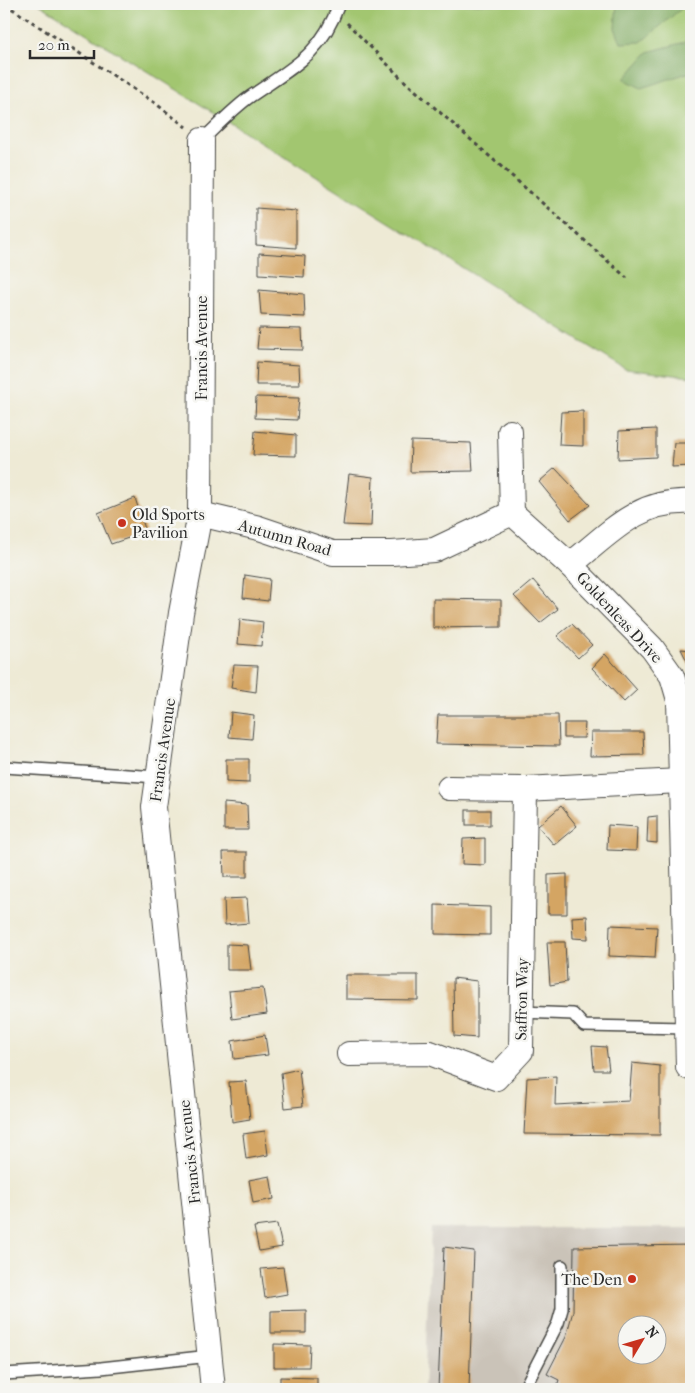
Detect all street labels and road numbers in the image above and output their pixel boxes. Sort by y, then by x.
street label: Francis Avenue [192,296,211,400]
street label: Autumn Road [235,515,334,560]
street label: Goldenleas Drive [573,568,667,667]
street label: Francis Avenue [146,697,179,803]
street label: Saffron Way [511,957,532,1041]
street label: Francis Avenue [175,1099,204,1205]

